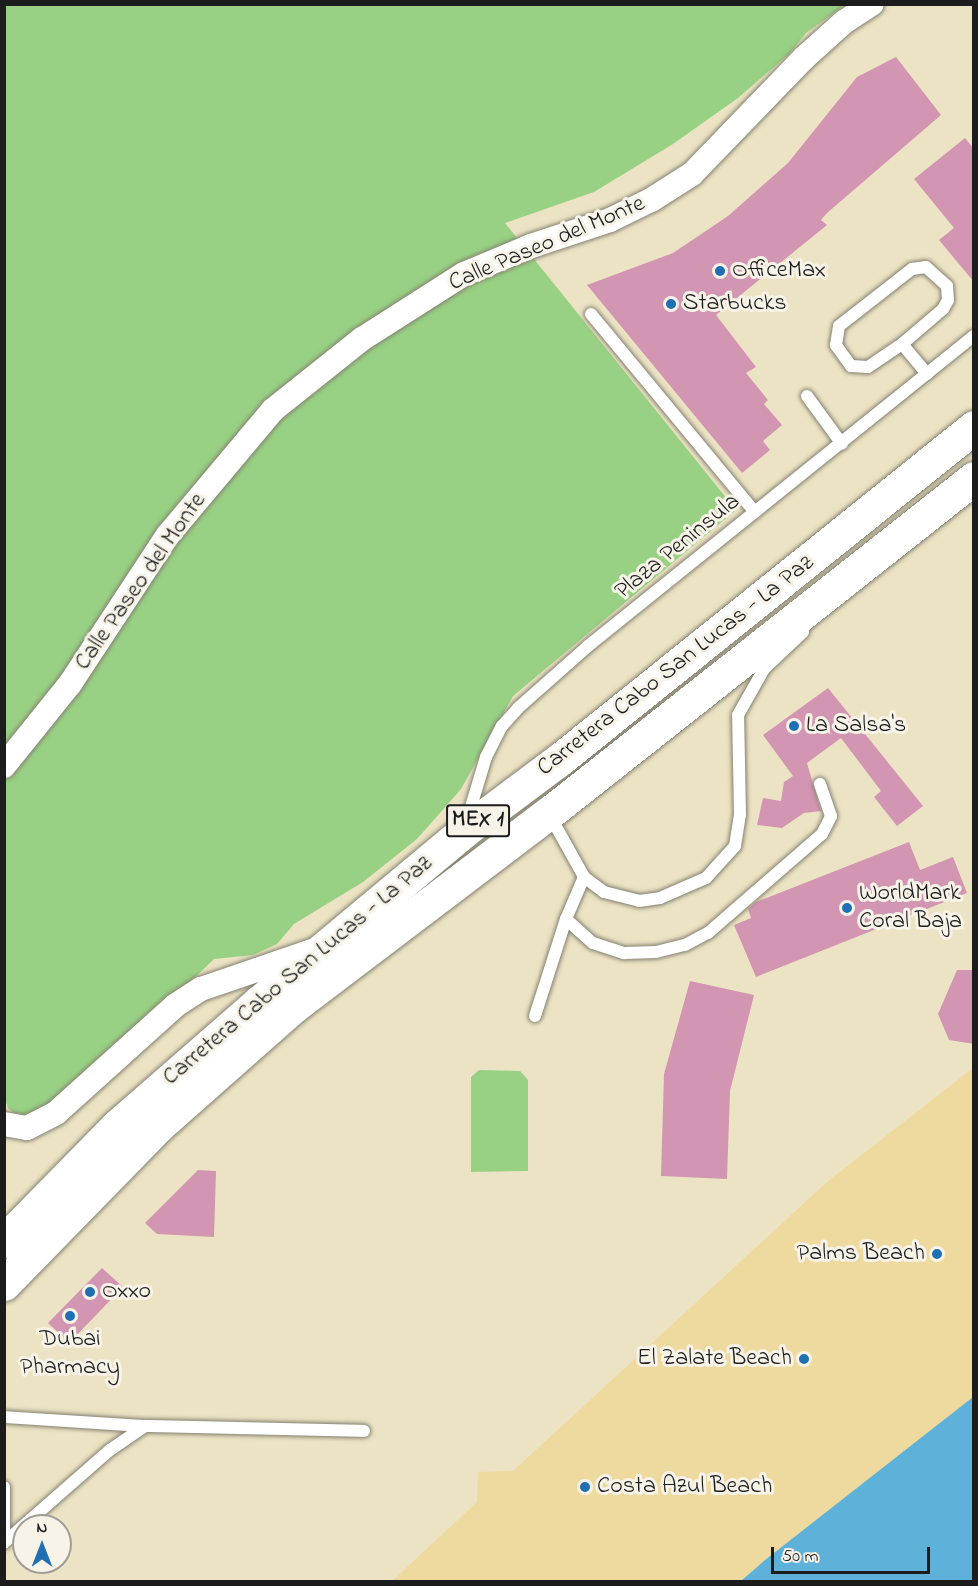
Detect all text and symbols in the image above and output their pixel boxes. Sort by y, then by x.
street label: Calle Paseo del Monte [445,190,649,298]
place label: OfficeMax [732,257,826,285]
marker: OfficeMax [713,264,727,278]
place label: Starbucks [683,290,787,318]
marker: Starbucks [664,297,678,311]
street label: Calle Paseo del Monte [69,488,213,676]
street label: Plaza Peninsula [610,488,746,606]
street label: Carretera Cabo San Lucas - La Paz [532,549,820,783]
place label: La Salsa's [806,712,906,740]
marker: La Salsa's [787,719,801,733]
road number: MEX 1 [445,802,511,840]
street label: Carretera Cabo San Lucas - La Paz [157,850,439,1092]
place label: WorldMark Coral Baja [859,880,962,936]
marker: WorldMark Coral Baja [840,901,854,915]
place label: Palms Beach [797,1240,925,1268]
marker: Palms Beach [930,1247,944,1261]
place label: Oxxo [102,1278,151,1306]
marker: Oxxo [83,1285,97,1299]
marker: Dubai Pharmacy [63,1309,77,1323]
place label: Dubai Pharmacy [20,1326,120,1382]
place label: El Zalate Beach [637,1345,792,1373]
marker: El Zalate Beach [797,1352,811,1366]
place label: Costa Azul Beach [597,1473,772,1501]
marker: Costa Azul Beach [578,1480,592,1494]
north arrow [12,1514,72,1574]
text: N [37,1516,47,1540]
scale bar [774,1535,933,1573]
text: 50 m [782,1544,819,1570]

